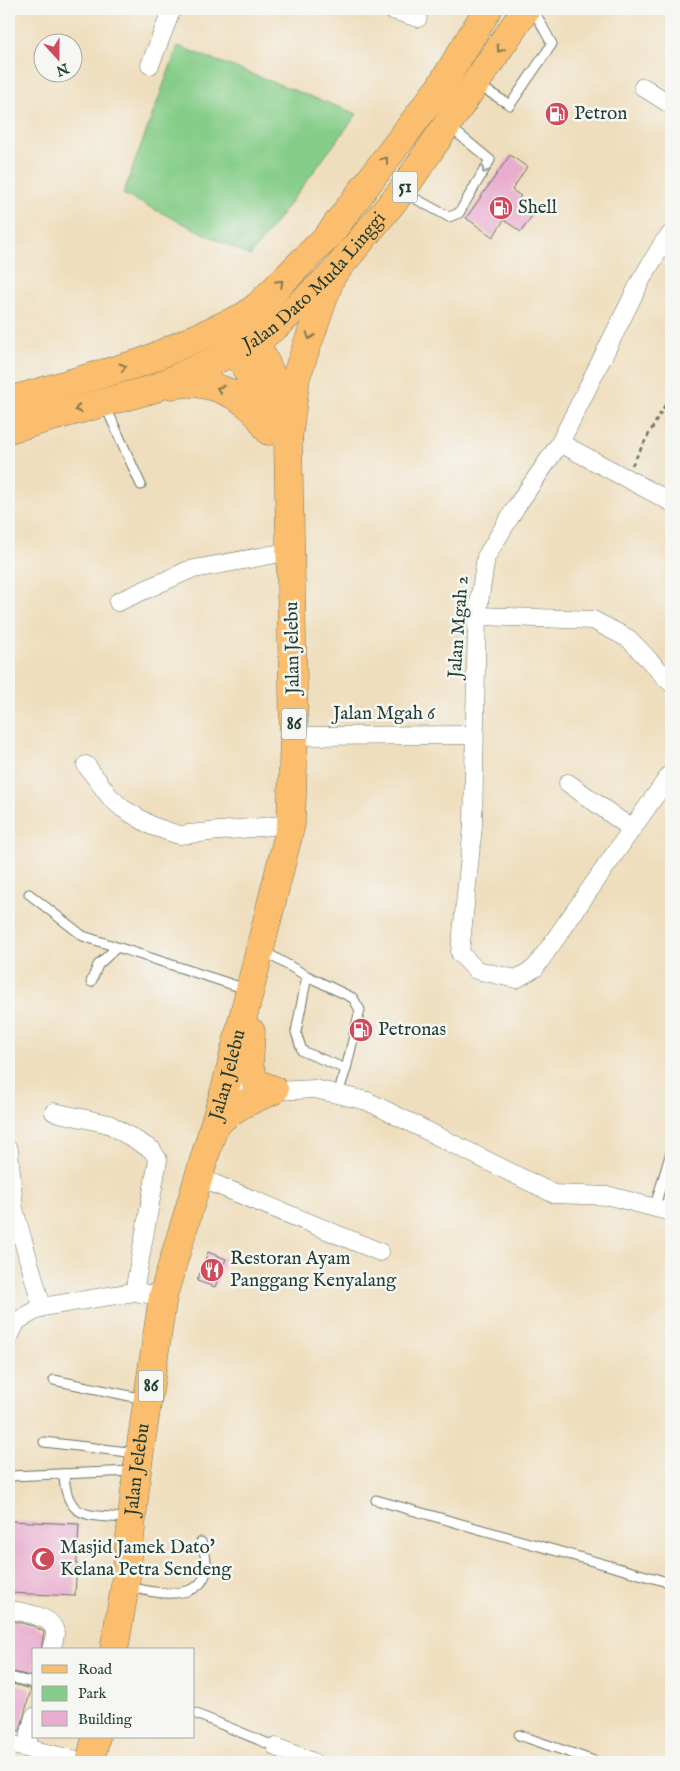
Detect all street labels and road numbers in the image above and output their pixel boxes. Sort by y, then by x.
road number: 51 [392,172,418,202]
street label: Jalan Dato Muda Linggi [237,207,391,358]
street label: Jalan Mgah 2 [443,575,475,681]
street label: Jalan Jelebu [280,601,306,697]
street label: Jalan Mgah 6 [331,702,436,726]
road number: 86 [282,709,306,740]
street label: Jalan Jelebu [204,1027,252,1125]
road number: 86 [138,1370,164,1402]
street label: Jalan Jelebu [120,1422,156,1519]

